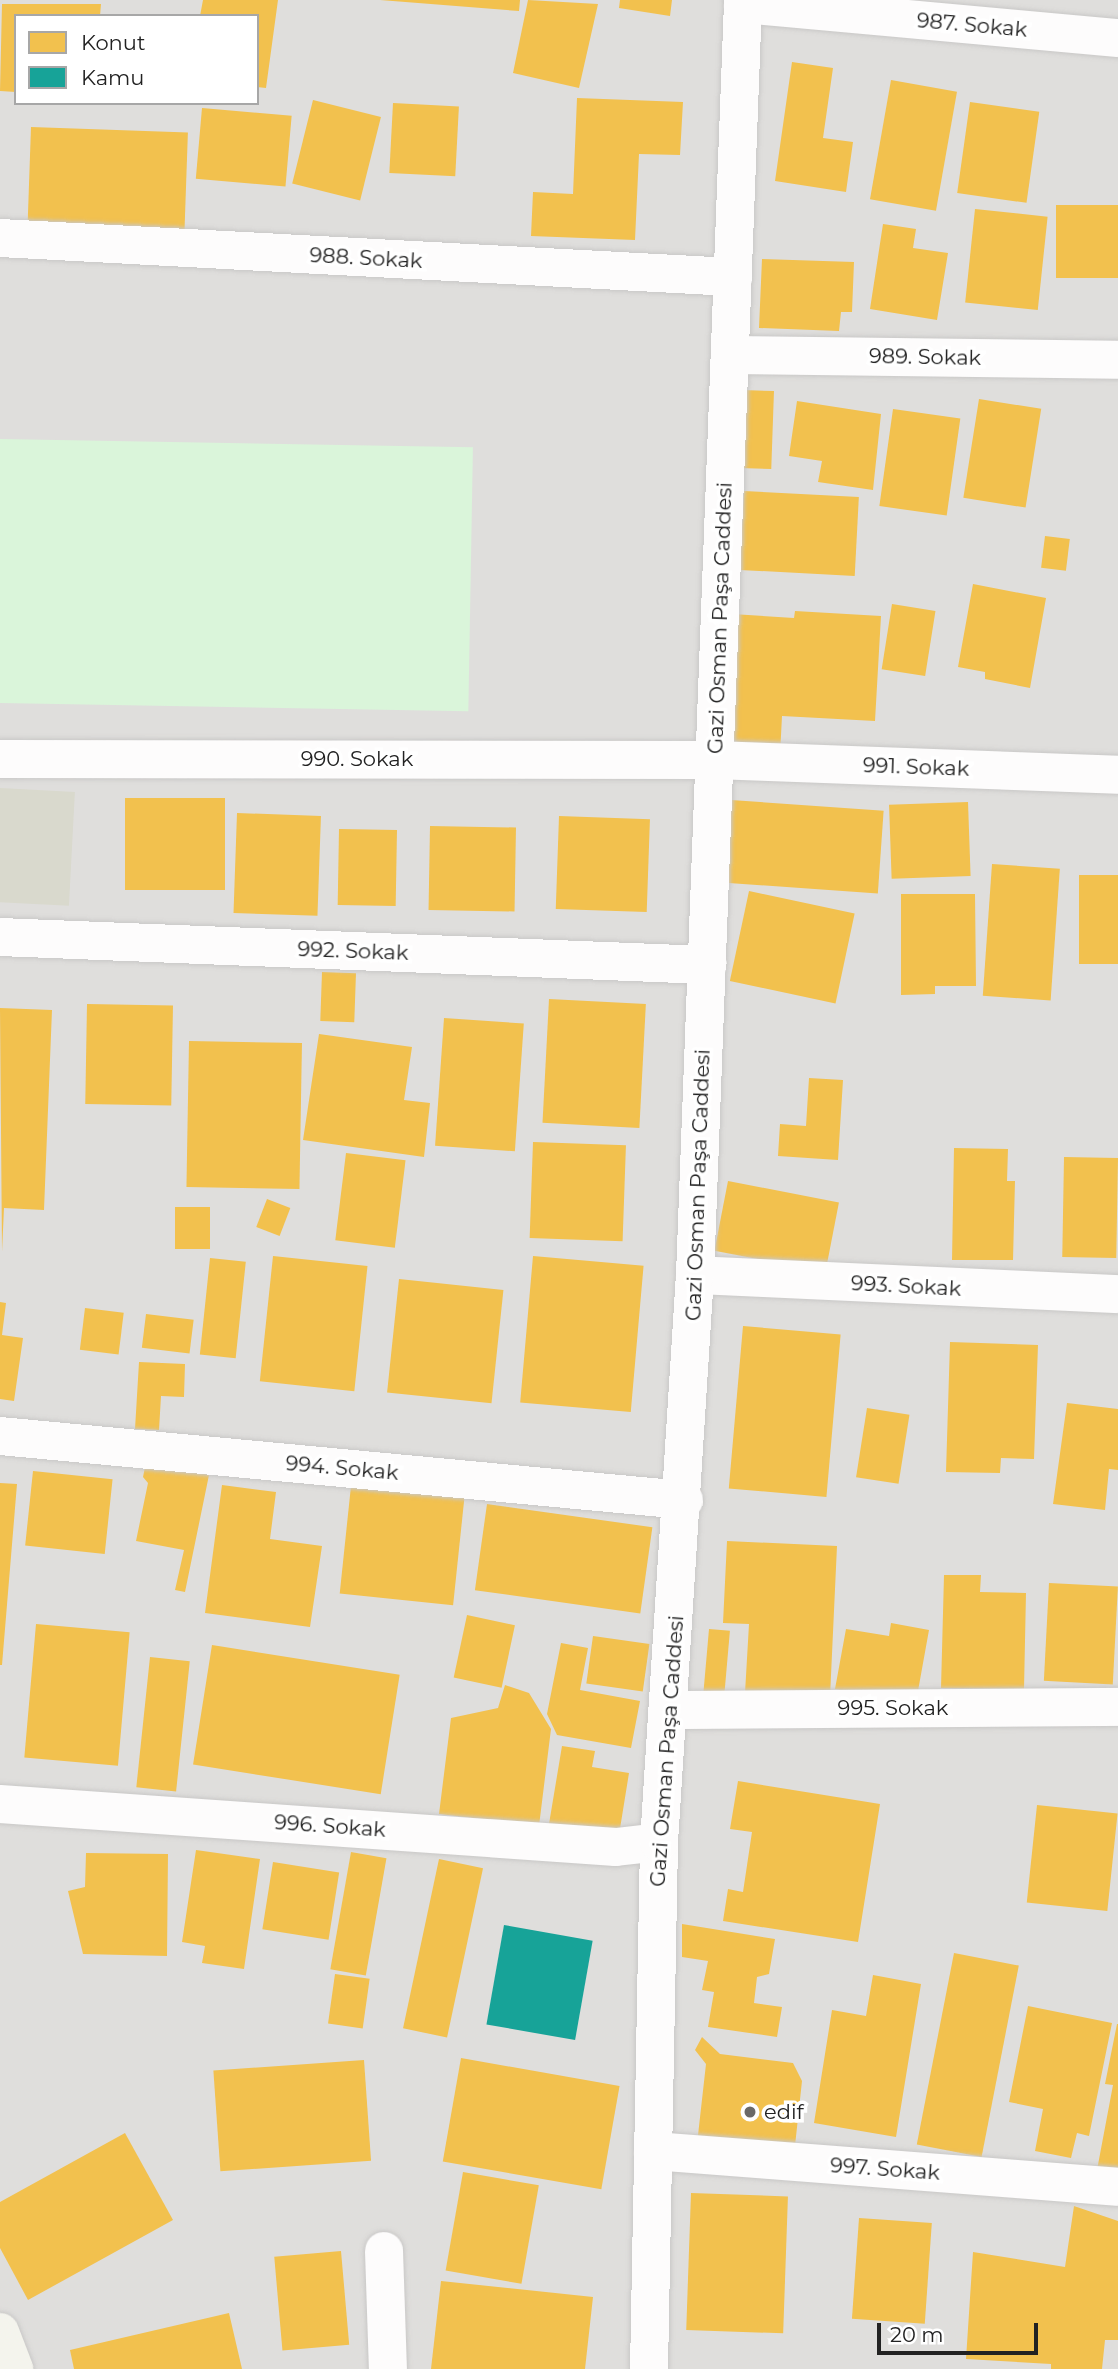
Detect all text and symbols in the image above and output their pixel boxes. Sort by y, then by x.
street label: 987. Sokak [916,8,1028,42]
legend [14,14,259,105]
text: Konut [81,30,145,55]
text: Kamu [81,65,144,90]
street label: 988. Sokak [309,242,423,274]
street label: 989. Sokak [869,343,981,371]
street label: Gazi Osman Paşa Caddesi [703,482,737,754]
street label: 990. Sokak [301,746,413,772]
street label: 991. Sokak [862,753,970,781]
street label: 992. Sokak [297,936,409,966]
street label: Gazi Osman Paşa Caddesi [681,1049,715,1321]
street label: 993. Sokak [850,1271,962,1301]
street label: 994. Sokak [285,1451,399,1485]
street label: Gazi Osman Paşa Caddesi [645,1614,689,1888]
street label: 995. Sokak [838,1695,948,1721]
street label: 996. Sokak [273,1810,387,1842]
place label: edif [764,2099,804,2125]
marker: edif [742,2104,758,2120]
street label: 997. Sokak [829,2153,941,2185]
scale bar [880,2310,1041,2354]
text: 20 m [890,2322,944,2347]

